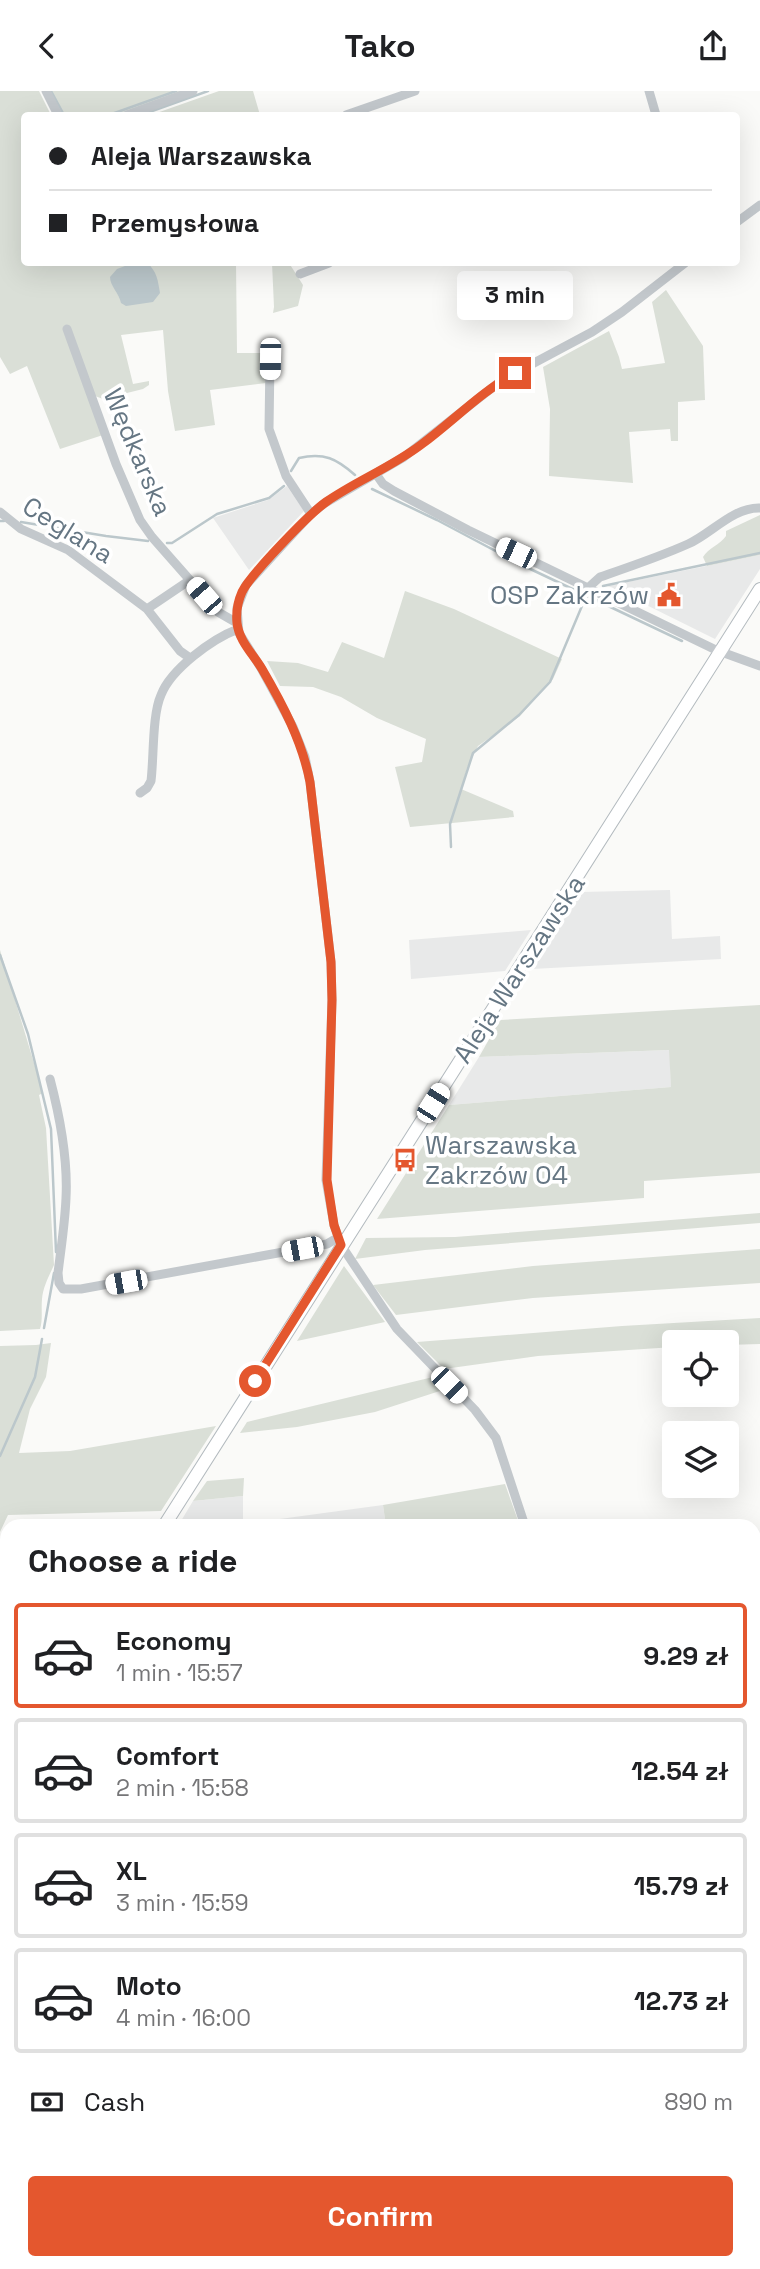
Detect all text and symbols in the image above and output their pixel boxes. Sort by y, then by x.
text: Tako [344,26,416,66]
icon: back [28,27,66,65]
icon: share [694,27,732,65]
text: Aleja Warszawska [91,139,312,173]
text: Przemysłowa [91,206,259,240]
callout: 3 min [457,271,573,321]
text: 3 min [485,280,545,310]
car [260,338,281,380]
route end [499,357,531,389]
street label: Wędkarska [96,383,180,521]
street label: Ceglana [16,489,120,571]
car [493,535,540,571]
car [183,573,226,619]
place label: OSP Zakrzów [490,578,649,612]
public building icon: OSP Zakrzów [655,581,683,609]
street label: Aleja Warszawska [445,868,593,1070]
car [413,1080,454,1126]
place label: Warszawska Zakrzów 04 [425,1128,577,1192]
bus stop icon: Warszawska Zakrzów 04 [391,1146,419,1174]
car [280,1235,325,1263]
car [104,1268,149,1296]
map controls [662,1330,739,1498]
button: locate [662,1330,739,1407]
car [427,1363,472,1407]
route start [239,1365,271,1397]
button: layers [662,1421,739,1498]
text: Choose a ride [28,1541,238,1581]
icon: car [32,1624,95,1687]
text: Economy [116,1624,232,1658]
text: 9.29 zł [643,1639,729,1673]
text: 1 min · 15:57 [116,1658,243,1688]
icon: car [32,1739,95,1802]
text: Comfort [116,1739,219,1773]
text: 12.54 zł [631,1754,729,1788]
text: 2 min · 15:58 [116,1773,249,1803]
icon: car [32,1854,95,1917]
text: XL [116,1854,147,1888]
text: 15.79 zł [634,1869,729,1903]
text: 3 min · 15:59 [116,1888,249,1918]
icon: car [32,1969,95,2032]
text: Moto [116,1969,182,2003]
text: 12.73 zł [634,1984,729,2018]
text: 4 min · 16:00 [116,2003,251,2033]
icon: cash [28,2083,66,2121]
text: Cash [84,2085,145,2119]
text: 890 m [664,2087,733,2117]
button: Confirm [28,2176,733,2256]

